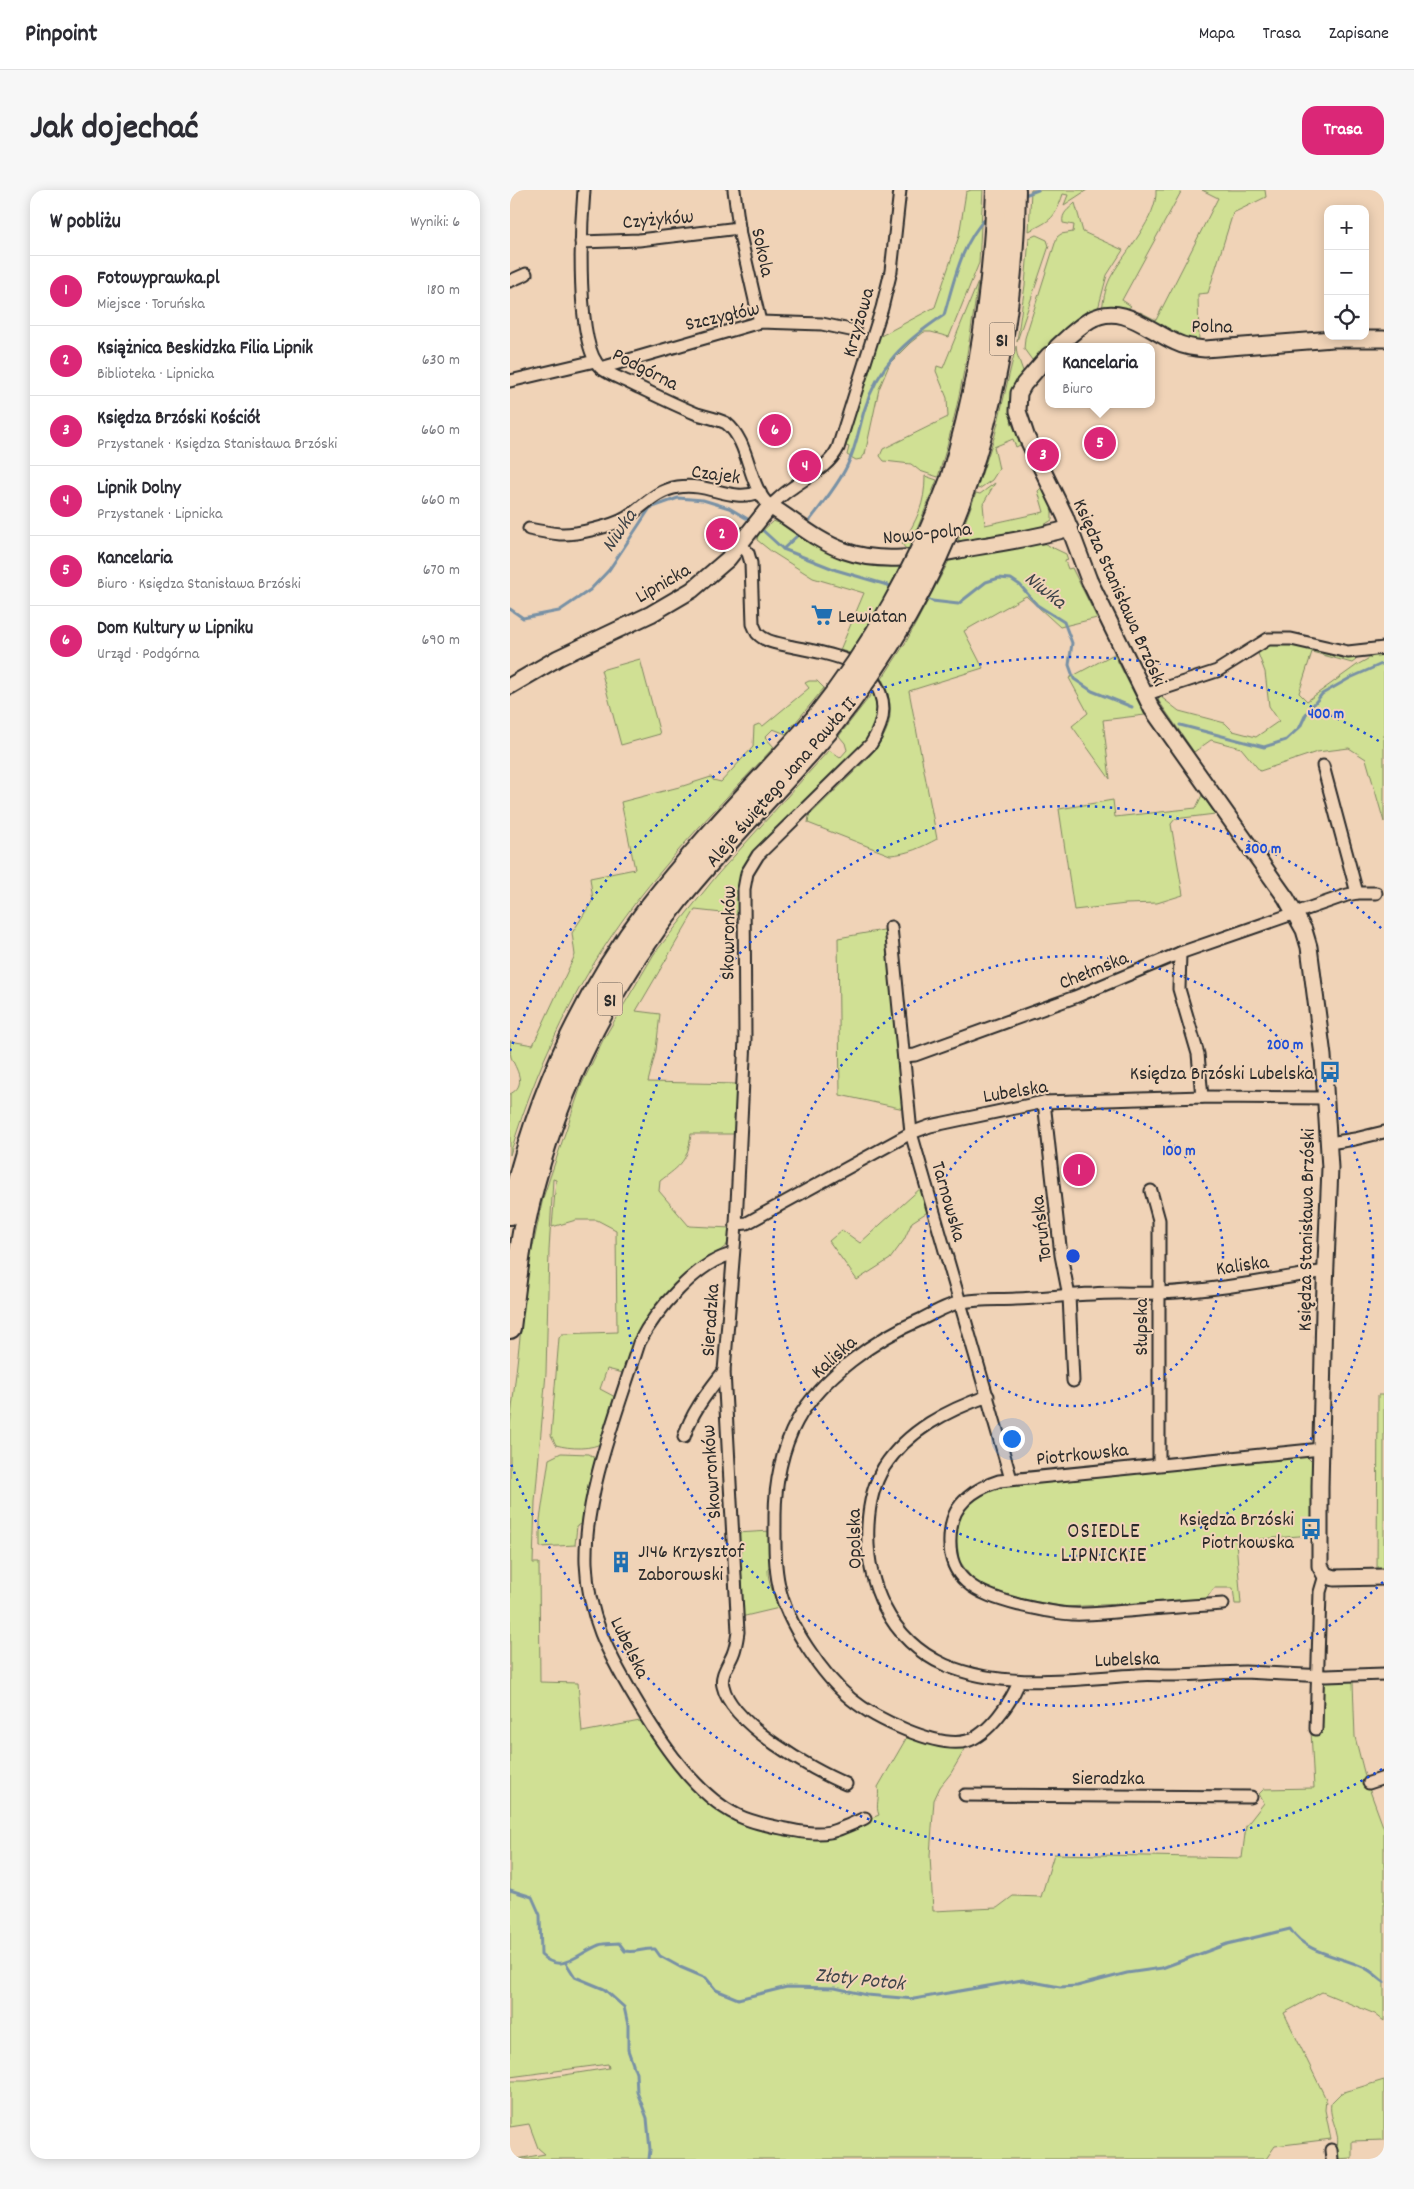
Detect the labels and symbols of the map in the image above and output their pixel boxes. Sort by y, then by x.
street label: Czyżyków [622,204,695,238]
street label: Sokola [742,226,780,280]
street label: Krzyżowa [837,284,883,361]
street label: Szczygłów [683,296,763,340]
street label: Polna [1191,314,1233,342]
road number: S1 [990,322,1014,356]
street label: Podgórna [607,342,683,400]
pin: 6 [759,411,791,449]
pin: 5 [1084,424,1116,462]
pin: 3 [1027,436,1059,474]
pin: 4 [789,447,821,485]
street label: Czajek [689,459,742,493]
street label: Księdza Stanisława Brzóski [1064,495,1172,692]
water label: Niwka [595,503,646,559]
pin: 2 [706,515,738,553]
street label: Nowo-polna [882,516,974,554]
street label: Lipnicka [631,557,697,612]
water label: Niwka [1017,565,1072,618]
supermarket icon: Lewiatan [809,602,835,628]
place label: Lewiatan [838,604,907,632]
street label: Aleje świętego Jana Pawła II [700,691,864,874]
text: 400 m [1308,704,1344,726]
text: 300 m [1245,839,1281,861]
street label: Skowronków [715,886,745,980]
street label: Chełmska [1055,945,1134,998]
road number: S1 [598,982,622,1016]
text: 200 m [1267,1035,1303,1057]
bus stop icon: Księdza Brzóski Lubelska [1317,1059,1343,1085]
place label: Księdza Brzóski Lubelska [1130,1061,1315,1089]
street label: Lubelska [981,1074,1050,1112]
street label: Księdza Stanisława Brzóski [1292,1128,1324,1332]
text: 100 m [1162,1141,1196,1163]
pin: 1 [1063,1151,1095,1189]
street label: Tarnowska [922,1159,972,1246]
street label: Toruńska [1025,1193,1061,1263]
centre of rings [1064,1247,1082,1265]
street label: Kaliska [1214,1249,1271,1285]
street label: Sieradzka [695,1282,729,1357]
street label: Słupska [1129,1298,1157,1356]
street label: Kaliska [806,1330,865,1386]
street label: Skowronków [696,1424,730,1520]
your location [999,1426,1025,1452]
street label: Piotrkowska [1035,1437,1130,1475]
place label: Księdza Brzóski Piotrkowska [1179,1507,1295,1558]
street label: Opolska [841,1508,871,1569]
bus stop icon: Księdza Brzóski Piotrkowska [1298,1516,1324,1542]
district label: OSIEDLE LIPNICKIE [1061,1518,1147,1572]
place label: J146 Krzysztof Zaborowski [638,1539,745,1590]
building icon: J146 Krzysztof Zaborowski [608,1549,634,1575]
street label: Lubelska [601,1613,655,1684]
street label: Lubelska [1094,1646,1161,1676]
street label: Sieradzka [1072,1766,1145,1794]
water label: Złoty Potok [814,1961,908,2001]

